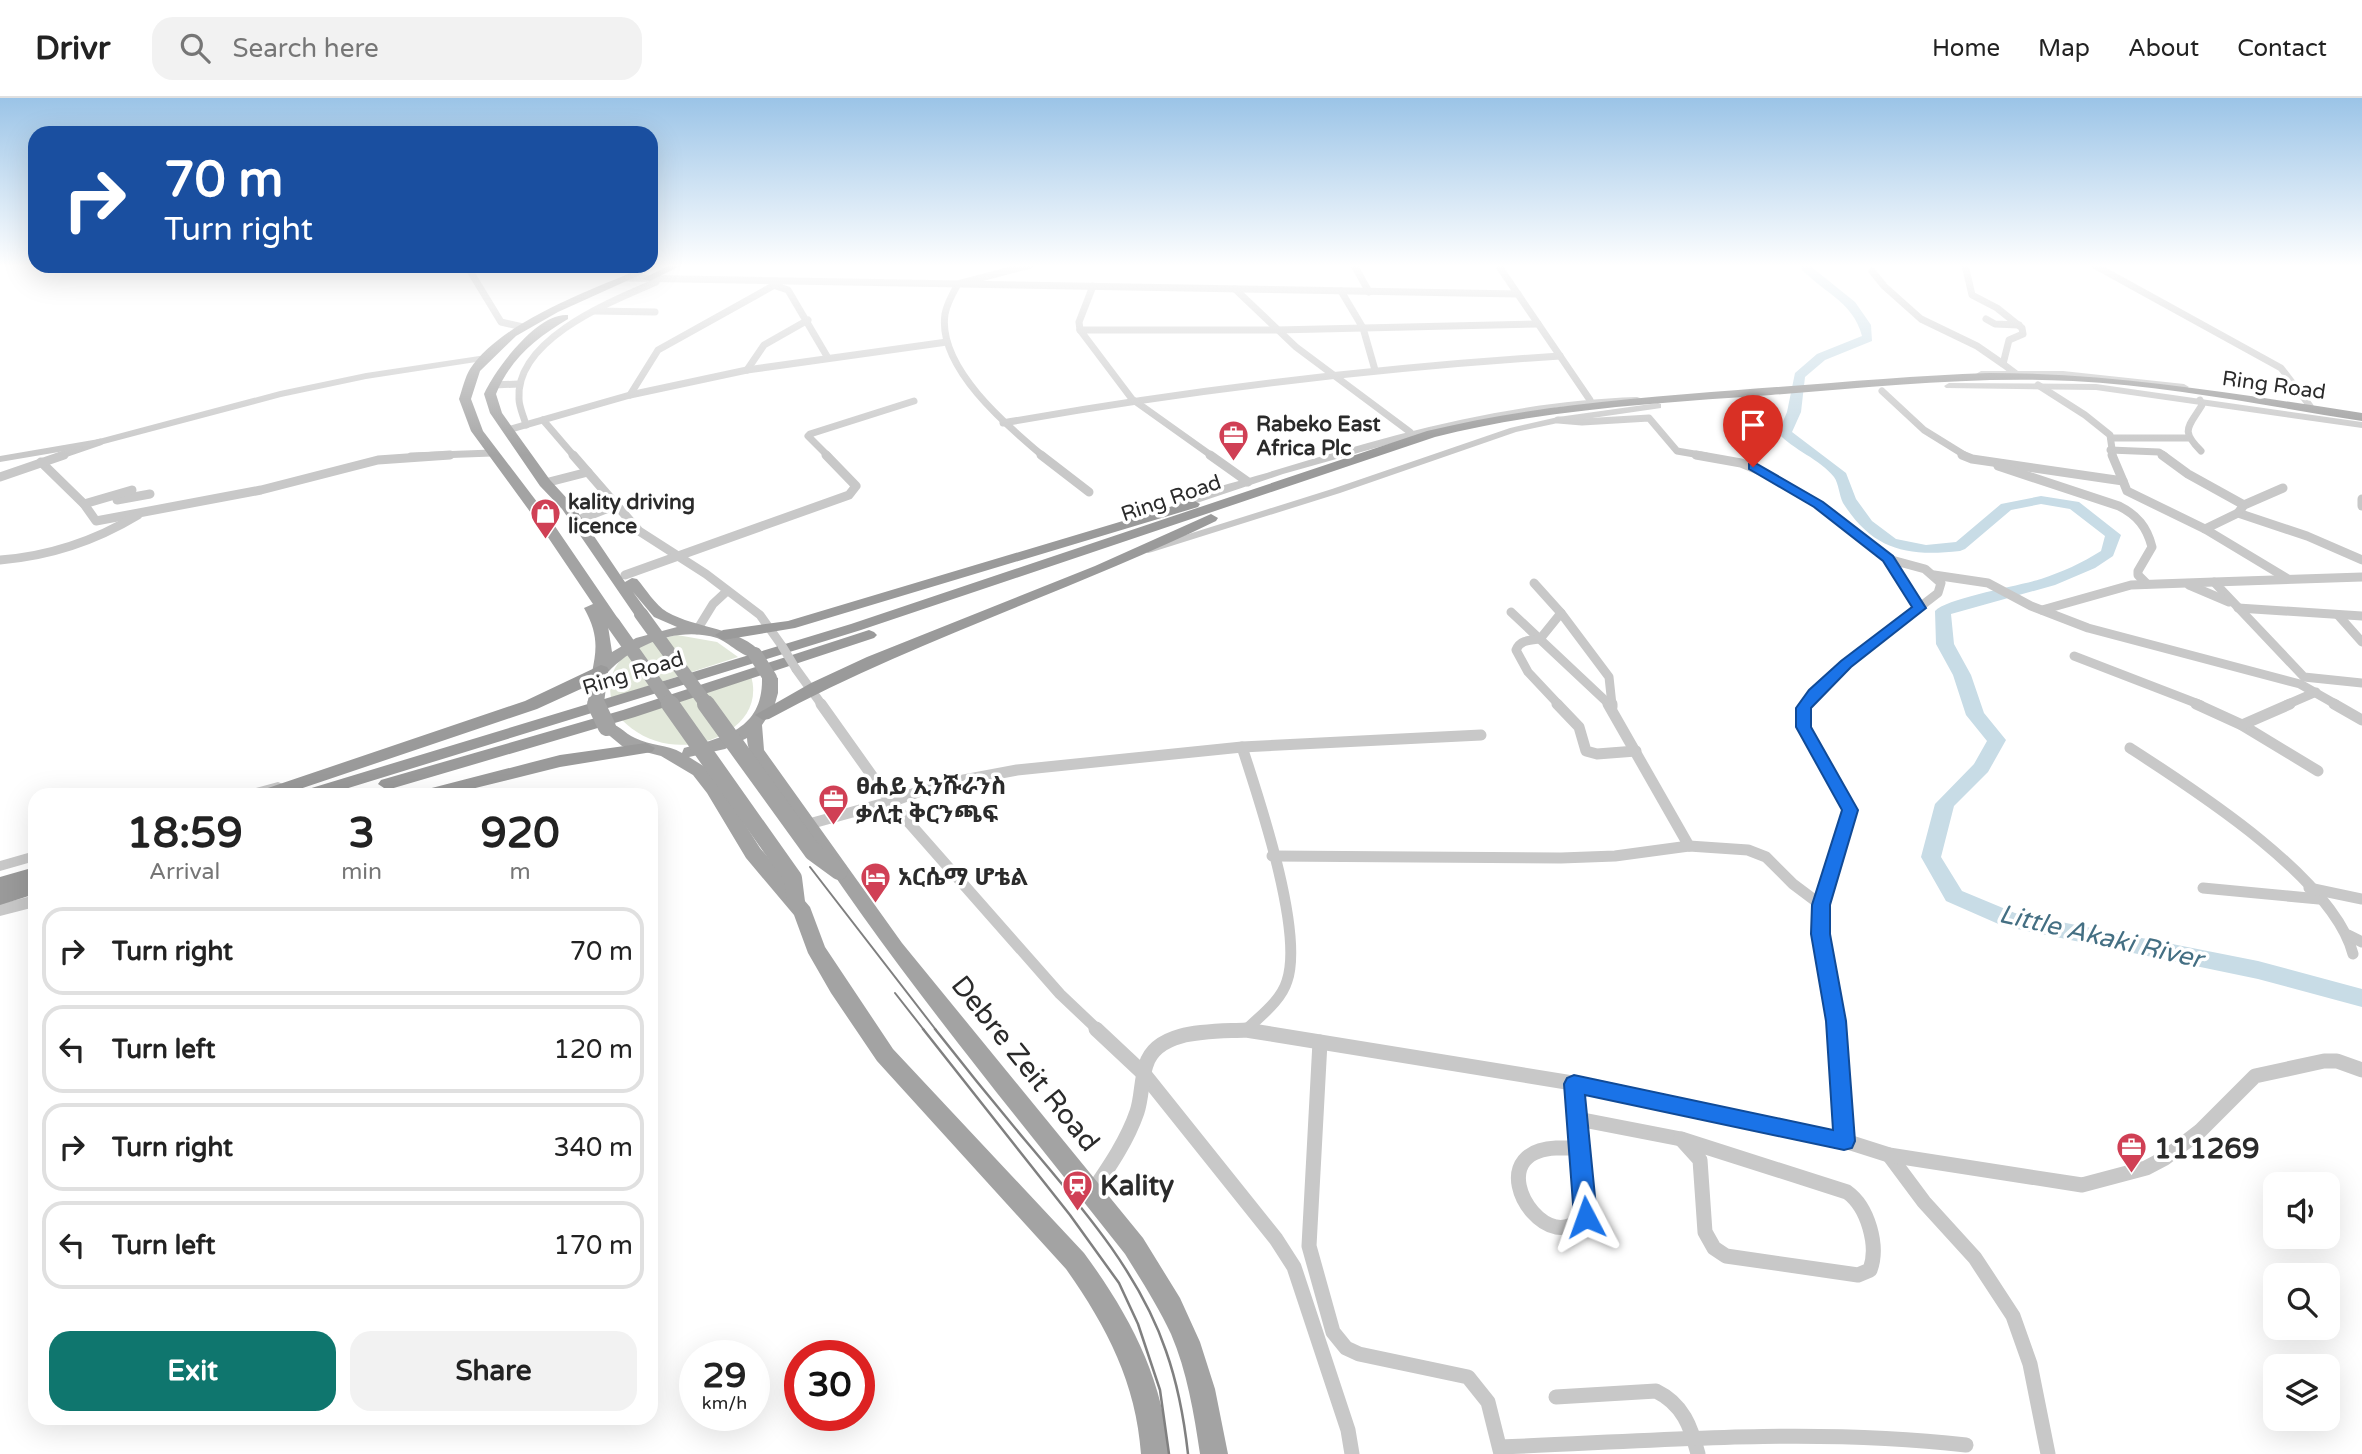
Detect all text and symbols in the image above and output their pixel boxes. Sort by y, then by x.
search box [152,17,642,80]
text: Drivr [35,29,110,68]
icon: search [176,29,214,67]
text: Search here [232,33,379,64]
text: Home [1932,34,2000,63]
text: Map [2038,34,2090,63]
text: About [2128,34,2199,63]
text: Contact [2237,34,2327,63]
text: 70 m [164,151,283,210]
icon: right [49,154,140,245]
text: Turn right [164,211,313,249]
street label: Ring Road [2220,366,2327,405]
pin [1723,395,1783,467]
icon: arrive [1734,406,1772,444]
place label: Rabeko East Africa Plc [1256,412,1380,461]
office icon: Rabeko East Africa Plc [1216,419,1250,463]
street label: Ring Road [1118,470,1225,527]
place label: kality driving licence [568,490,695,539]
shop icon: kality driving licence [528,497,562,541]
street label: Ring Road [580,646,687,701]
place label: ፀሐይ ኢንሹራንስ ቃሊቲ ቅርንጫፍ [856,772,1006,829]
office icon: ፀሐይ ኢንሹራንስ ቃሊቲ ቅርንጫፍ [816,783,850,827]
text: 18:59 [126,808,243,859]
text: 3 [348,808,375,859]
text: 920 [480,808,560,859]
text: Arrival [149,858,220,886]
text: min [341,858,382,886]
text: m [509,858,531,886]
hotel icon: አርሴማ ሆቴል [858,860,892,904]
place label: አርሴማ ሆቴል [898,863,1029,892]
water label: Little Akaki River [1996,898,2209,976]
icon: right [53,932,91,970]
text: Turn right [112,936,233,967]
text: 70 m [570,936,633,967]
street label: Debre Zeit Road [944,969,1107,1158]
icon: left [53,1030,91,1068]
text: Turn left [112,1034,215,1065]
text: 120 m [553,1034,633,1065]
icon: right [53,1128,91,1166]
office icon: 111269 [2114,1131,2148,1175]
text: Turn right [112,1132,233,1163]
text: 340 m [553,1132,633,1163]
place label: 111269 [2154,1132,2260,1166]
station icon: Kality [1060,1168,1094,1212]
place label: Kality [1100,1169,1174,1203]
map controls [2263,1172,2340,1431]
button: sound [2263,1172,2340,1249]
position arrow [1549,1180,1623,1254]
icon: left [53,1226,91,1264]
text: Turn left [112,1230,215,1261]
text: 170 m [553,1230,633,1261]
button: search [2263,1263,2340,1340]
button: Exit [49,1331,336,1411]
button: Share [350,1331,637,1411]
speed limit sign: 30 [784,1340,875,1431]
button: layers [2263,1354,2340,1431]
text: 29 [703,1355,746,1397]
text: km/h [702,1392,747,1414]

